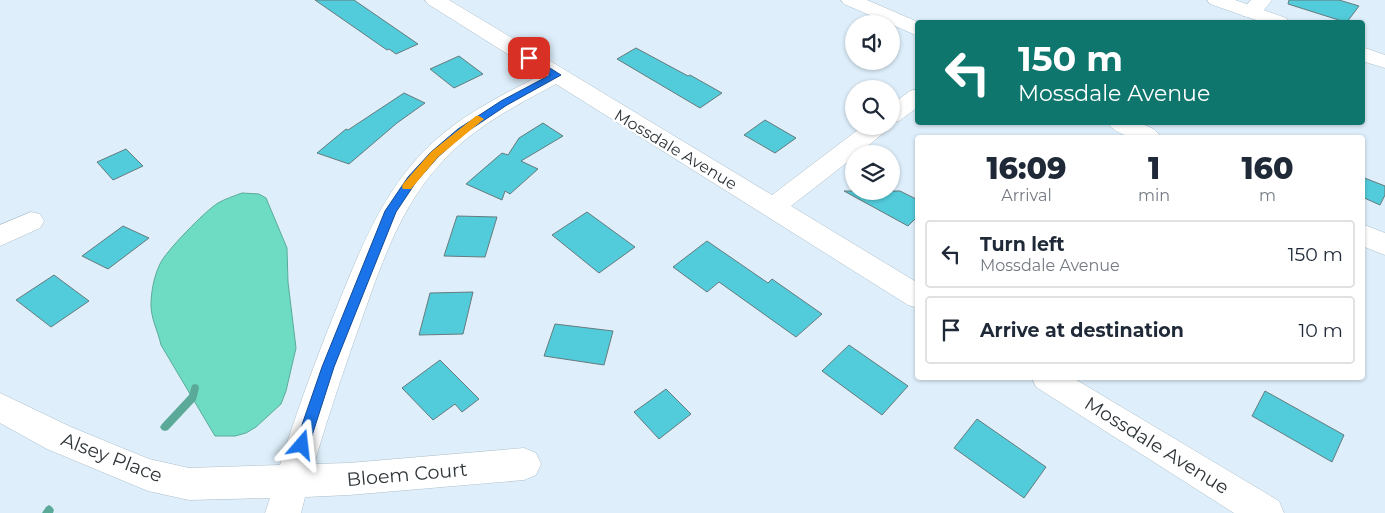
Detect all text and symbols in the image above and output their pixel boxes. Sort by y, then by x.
map controls [845,15,900,200]
button: sound [845,15,900,70]
pin [508,37,550,79]
text: 150 m [1018,37,1123,80]
icon: left [935,40,1000,105]
icon: arrive [515,44,543,72]
button: search [845,80,900,135]
text: Mossdale Avenue [1018,80,1210,107]
street label: Mossdale Avenue [611,105,741,194]
button: layers [845,145,900,200]
text: 16:09 [986,150,1067,187]
text: 1 [1148,150,1160,187]
text: 160 [1241,150,1294,187]
text: Arrival [1001,186,1052,205]
text: min [1138,186,1170,205]
text: m [1259,186,1276,205]
text: Turn left [980,233,1065,256]
icon: left [937,240,965,268]
text: 150 m [1288,243,1343,266]
text: Mossdale Avenue [980,256,1120,275]
icon: arrive [937,316,965,344]
text: Arrive at destination [980,319,1184,342]
text: 10 m [1298,319,1343,342]
street label: Mossdale Avenue [1080,392,1233,499]
position arrow [275,418,327,470]
street label: Alsey Place [58,428,166,487]
street label: Bloem Court [346,458,469,491]

